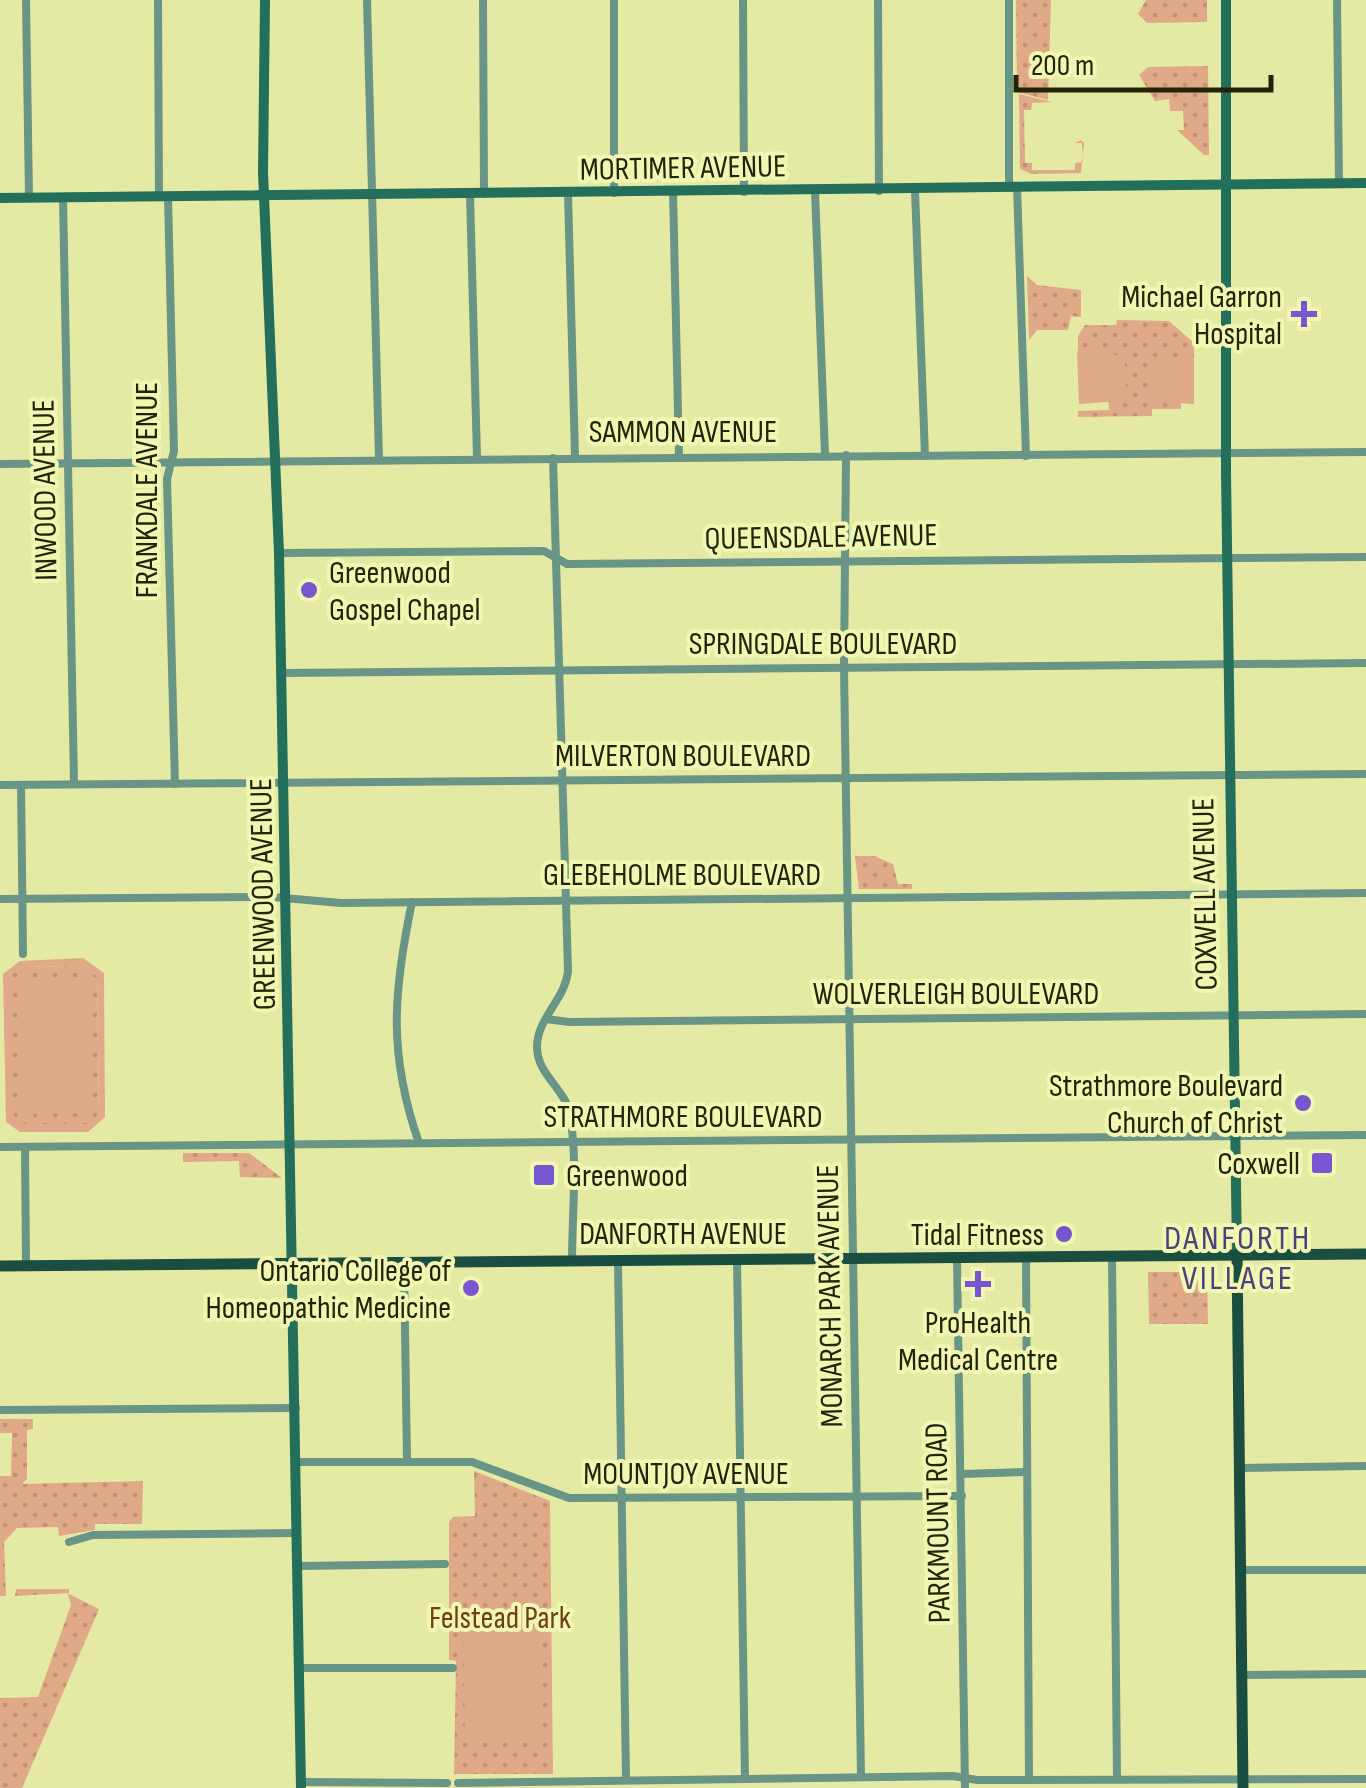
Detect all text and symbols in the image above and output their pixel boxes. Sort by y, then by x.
scale bar [1016,30,1271,92]
text: 200 m [1031,48,1094,84]
street label: MORTIMER AVENUE [580,147,787,190]
place label: Michael Garron Hospital [1121,278,1282,354]
marker: Michael Garron Hospital [1291,301,1317,327]
street label: FRANKDALE AVENUE [128,382,167,598]
street label: INWOOD AVENUE [24,399,67,581]
street label: SAMMON AVENUE [589,413,777,452]
street label: QUEENSDALE AVENUE [704,516,938,559]
place label: Greenwood Gospel Chapel [329,554,481,630]
marker: Greenwood Gospel Chapel [298,579,320,601]
street label: SPRINGDALE BOULEVARD [689,625,957,664]
street label: MILVERTON BOULEVARD [555,737,811,776]
street label: GREENWOOD AVENUE [242,778,285,1010]
street label: COXWELL AVENUE [1184,797,1227,991]
street label: GLEBEHOLME BOULEVARD [543,856,821,895]
street label: WOLVERLEIGH BOULEVARD [813,975,1099,1014]
place label: Strathmore Boulevard Church of Christ [1049,1067,1283,1143]
marker: Strathmore Boulevard Church of Christ [1292,1092,1314,1114]
street label: STRATHMORE BOULEVARD [543,1098,823,1137]
place label: Coxwell [1217,1145,1300,1184]
marker: Coxwell [1309,1150,1335,1176]
place label: Greenwood [566,1157,688,1196]
marker: Greenwood [531,1162,557,1188]
street label: MONARCH PARK AVENUE [809,1164,852,1428]
street label: DANFORTH AVENUE [579,1215,787,1254]
place label: Tidal Fitness [911,1216,1044,1255]
district label: DANFORTH VILLAGE [1164,1217,1312,1300]
marker: Tidal Fitness [1053,1223,1075,1245]
place label: Ontario College of Homeopathic Medicine [205,1252,452,1328]
marker: ProHealth Medical Centre [965,1271,991,1297]
marker: Ontario College of Homeopathic Medicine [460,1277,482,1299]
place label: ProHealth Medical Centre [898,1304,1058,1380]
street label: PARKMOUNT ROAD [917,1422,960,1624]
street label: MOUNTJOY AVENUE [583,1455,789,1494]
park label: Felstead Park [429,1599,571,1638]

